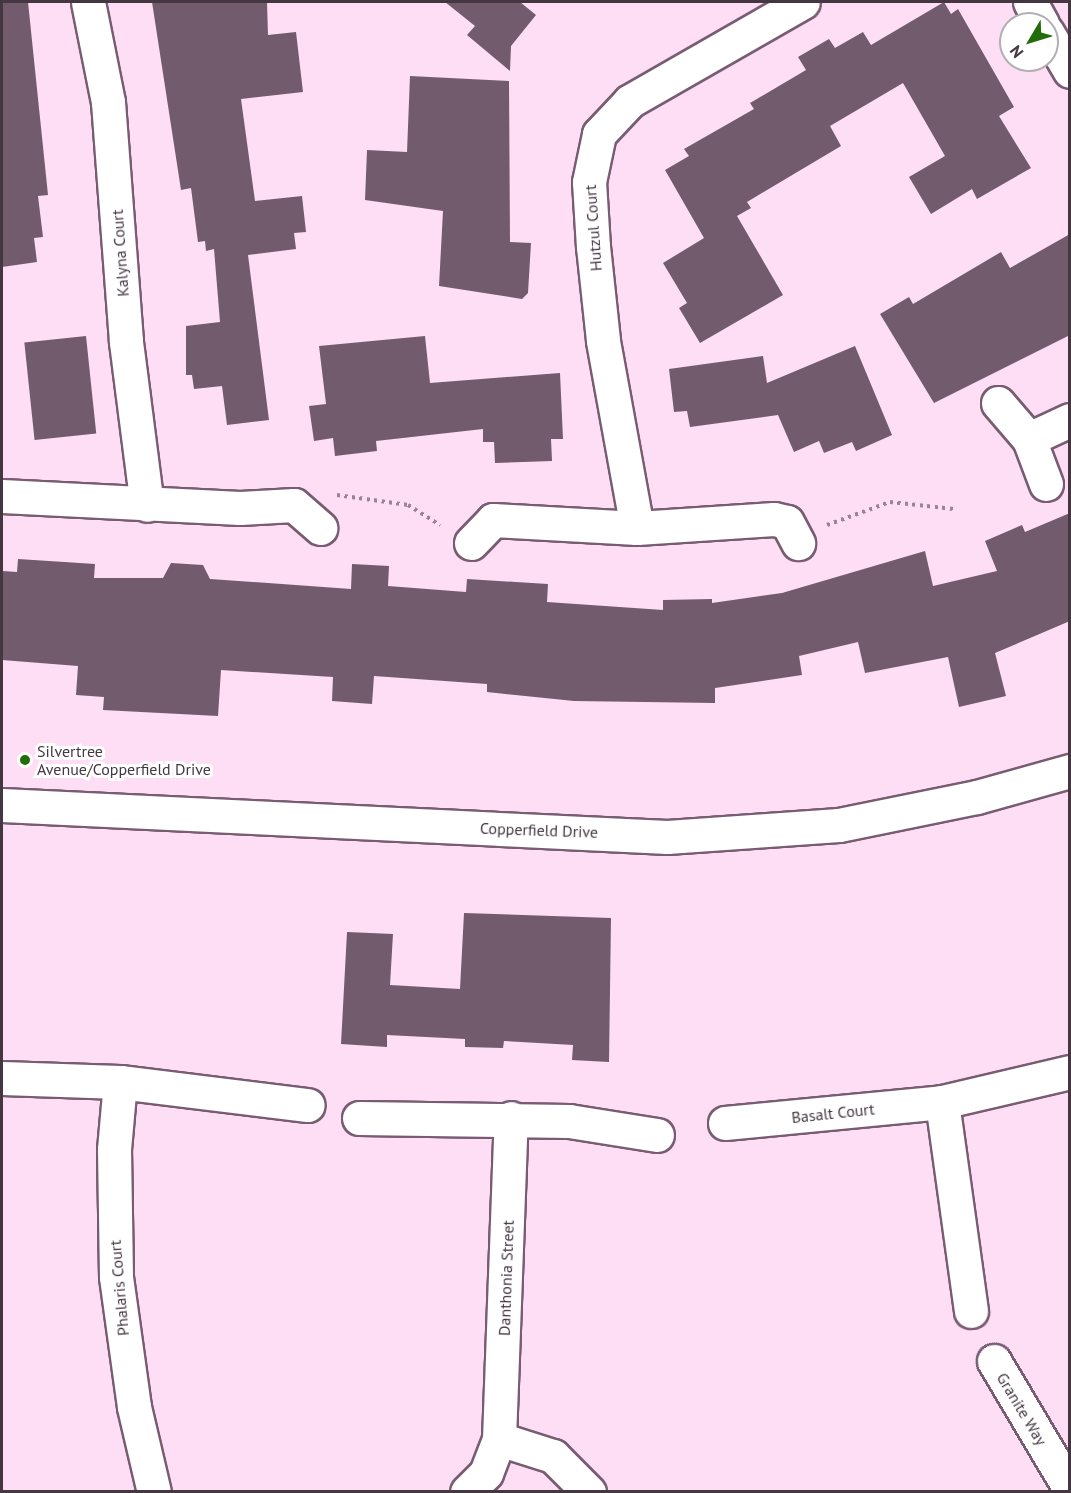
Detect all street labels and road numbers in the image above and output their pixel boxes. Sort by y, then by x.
street label: Hutzul Court [580,184,606,272]
street label: Kalyna Court [107,209,133,297]
street label: Copperfield Drive [480,818,598,842]
street label: Basalt Court [791,1099,875,1127]
street label: Danthonia Street [494,1220,518,1336]
street label: Phalaris Court [105,1239,133,1337]
street label: Granite Way [993,1369,1051,1449]

